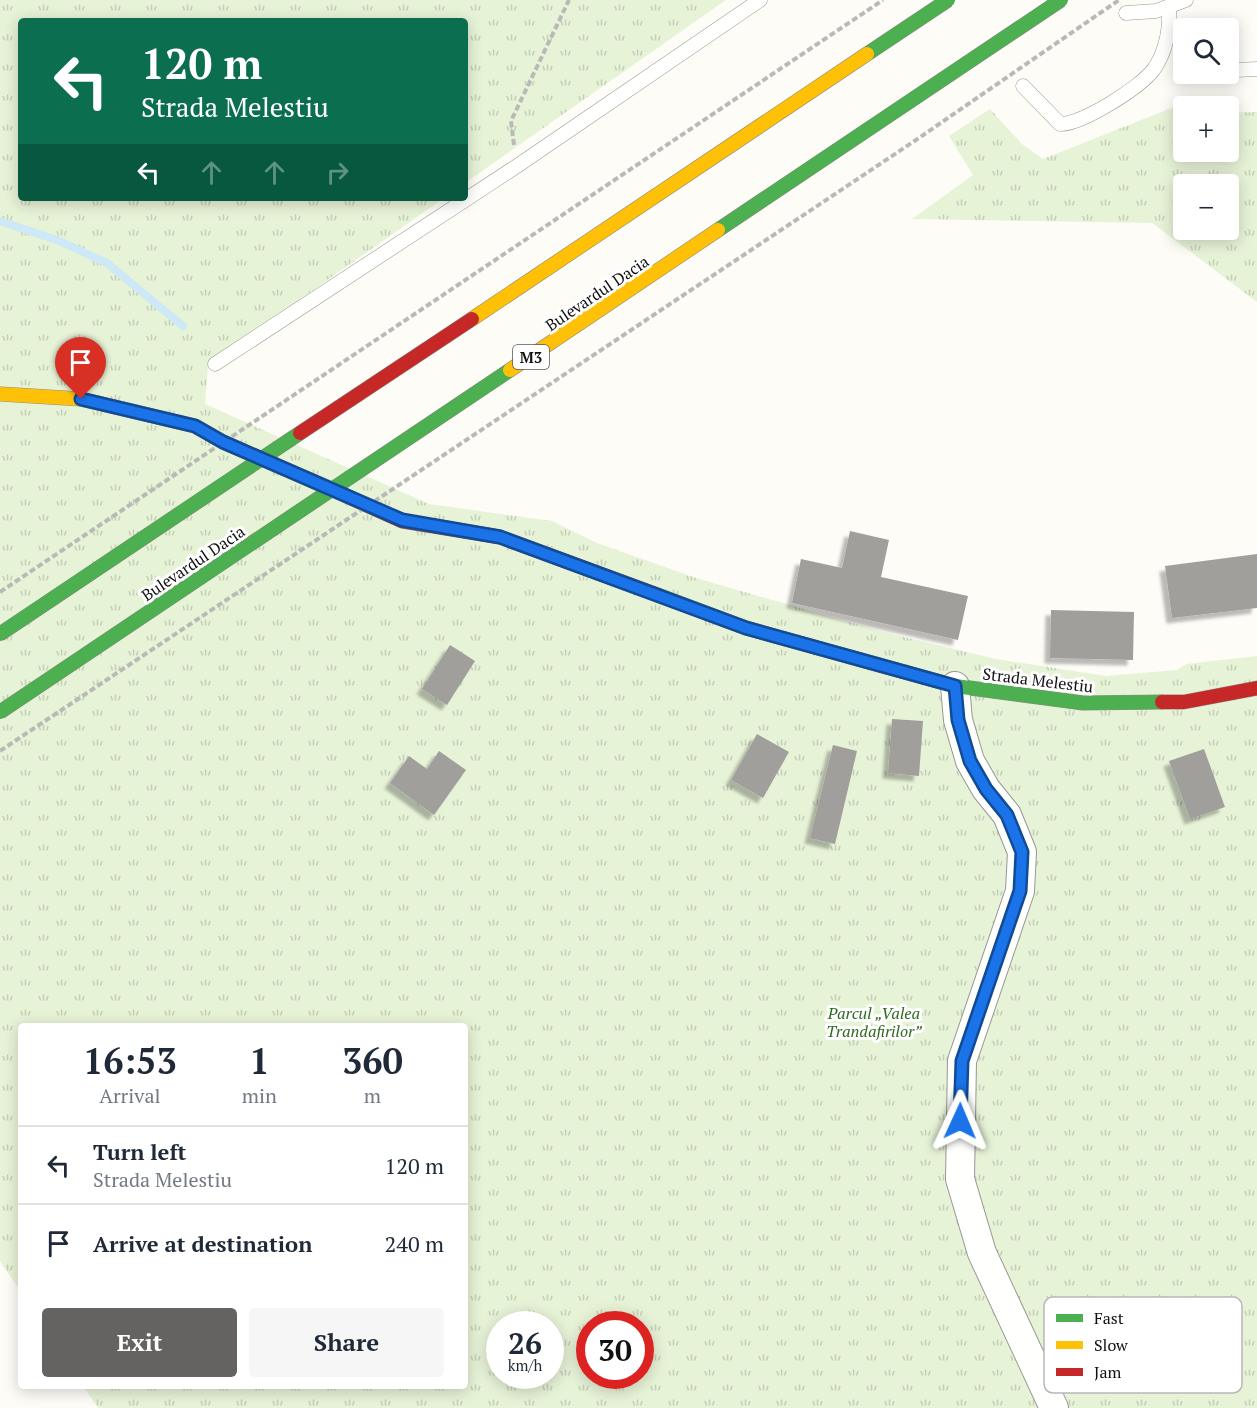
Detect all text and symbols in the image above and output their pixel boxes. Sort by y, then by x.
map controls [1173,18,1239,240]
button: search [1173,18,1239,84]
text: 120 m [141,35,262,91]
icon: left [42,42,120,120]
text: Strada Melestiu [141,89,329,125]
button: + [1173,96,1239,162]
icon: left [132,156,165,189]
icon: ahead [195,156,228,189]
icon: ahead [258,156,291,189]
icon: right [321,156,354,189]
button: − [1173,174,1239,240]
street label: Bulevardul Dacia [541,250,653,336]
pin [55,337,106,399]
road number: M3 [513,345,549,369]
icon: arrive [64,346,97,379]
street label: Bulevardul Dacia [137,520,249,606]
street label: Strada Melestiu [981,662,1095,698]
park label: Parcul „Valea Trandafirilor” [826,1002,922,1042]
text: 16:53 [83,1037,177,1084]
text: 1 [249,1037,270,1084]
text: 360 [342,1037,403,1084]
text: Arrival [99,1082,161,1109]
text: min [242,1082,277,1109]
text: m [364,1082,381,1109]
position arrow [928,1089,992,1153]
text: Turn left [93,1137,186,1166]
icon: left [42,1149,75,1182]
text: 120 m [384,1151,444,1180]
text: Strada Melestiu [93,1166,232,1193]
icon: arrive [42,1227,75,1260]
text: Arrive at destination [93,1229,312,1258]
text: 240 m [384,1229,444,1258]
legend [1044,1297,1242,1393]
text: Fast [1094,1307,1124,1329]
button: Exit [42,1308,237,1377]
button: Share [249,1308,444,1377]
speed limit sign: 30 [576,1311,654,1389]
text: 26 [508,1323,542,1363]
text: Slow [1094,1334,1128,1356]
text: km/h [508,1355,542,1375]
text: Jam [1094,1361,1122,1383]

